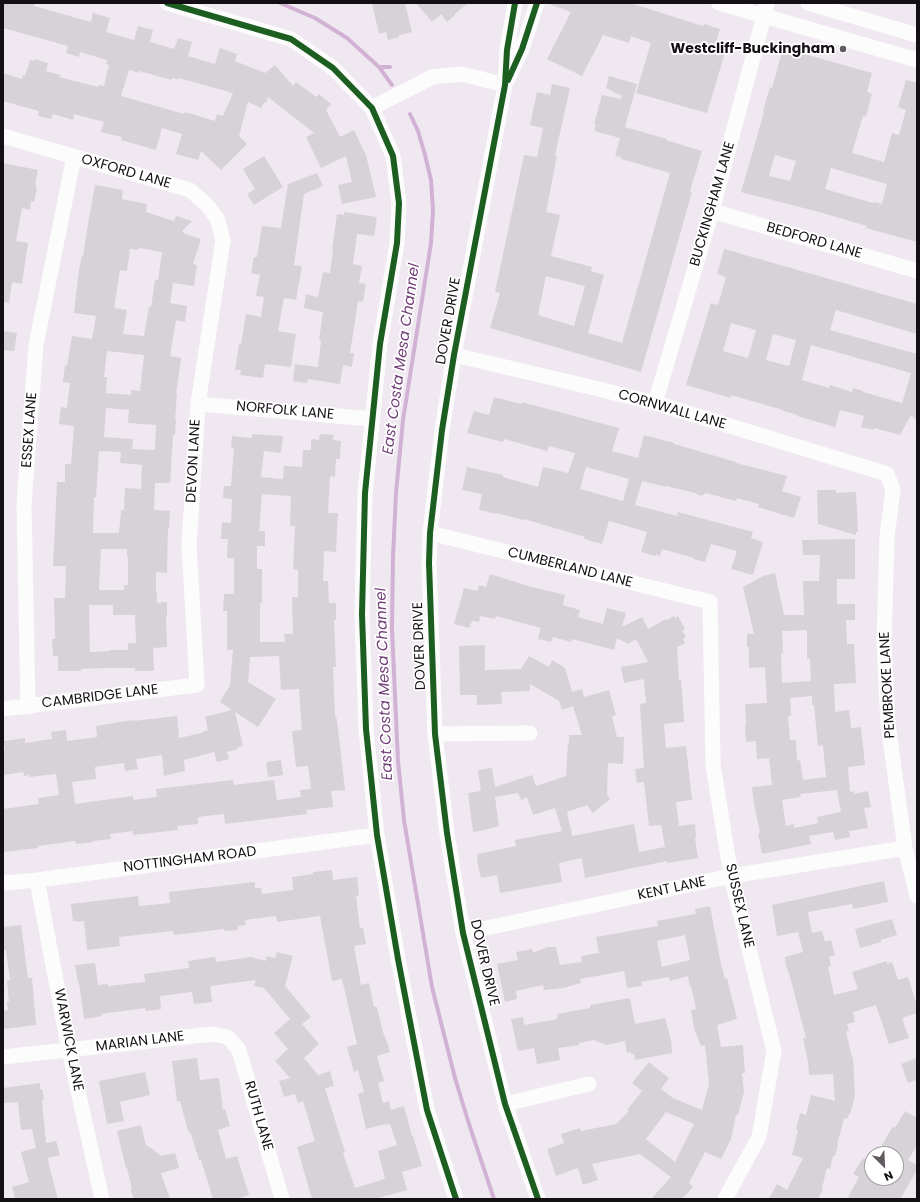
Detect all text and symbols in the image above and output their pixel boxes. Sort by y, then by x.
place label: Westcliff-Buckingham [671,41,835,57]
marker: Westcliff-Buckingham [838,44,848,54]
street label: BUCKINGHAM LANE [687,140,739,268]
street label: OXFORD LANE [79,151,173,193]
street label: BEDFORD LANE [764,219,864,263]
water label: East Costa Mesa Channel [380,262,424,456]
street label: DOVER DRIVE [433,276,465,366]
street label: CORNWALL LANE [616,387,728,433]
street label: ESSEX LANE [19,392,41,468]
street label: NORFOLK LANE [235,398,335,424]
street label: DEVON LANE [183,419,205,503]
street label: CUMBERLAND LANE [506,544,634,592]
water label: East Costa Mesa Channel [373,587,397,781]
street label: DOVER DRIVE [410,602,430,690]
street label: PEMBROKE LANE [877,631,899,739]
street label: CAMBRIDGE LANE [41,682,159,712]
street label: NOTTINGHAM ROAD [123,844,257,876]
street label: SUSSEX LANE [721,862,757,950]
street label: KENT LANE [636,874,708,904]
street label: DOVER DRIVE [466,918,502,1008]
street label: WARWICK LANE [50,987,86,1093]
street label: MARIAN LANE [95,1028,185,1056]
street label: RUTH LANE [240,1079,276,1153]
north arrow [864,1146,904,1186]
text: N [881,1167,896,1185]

